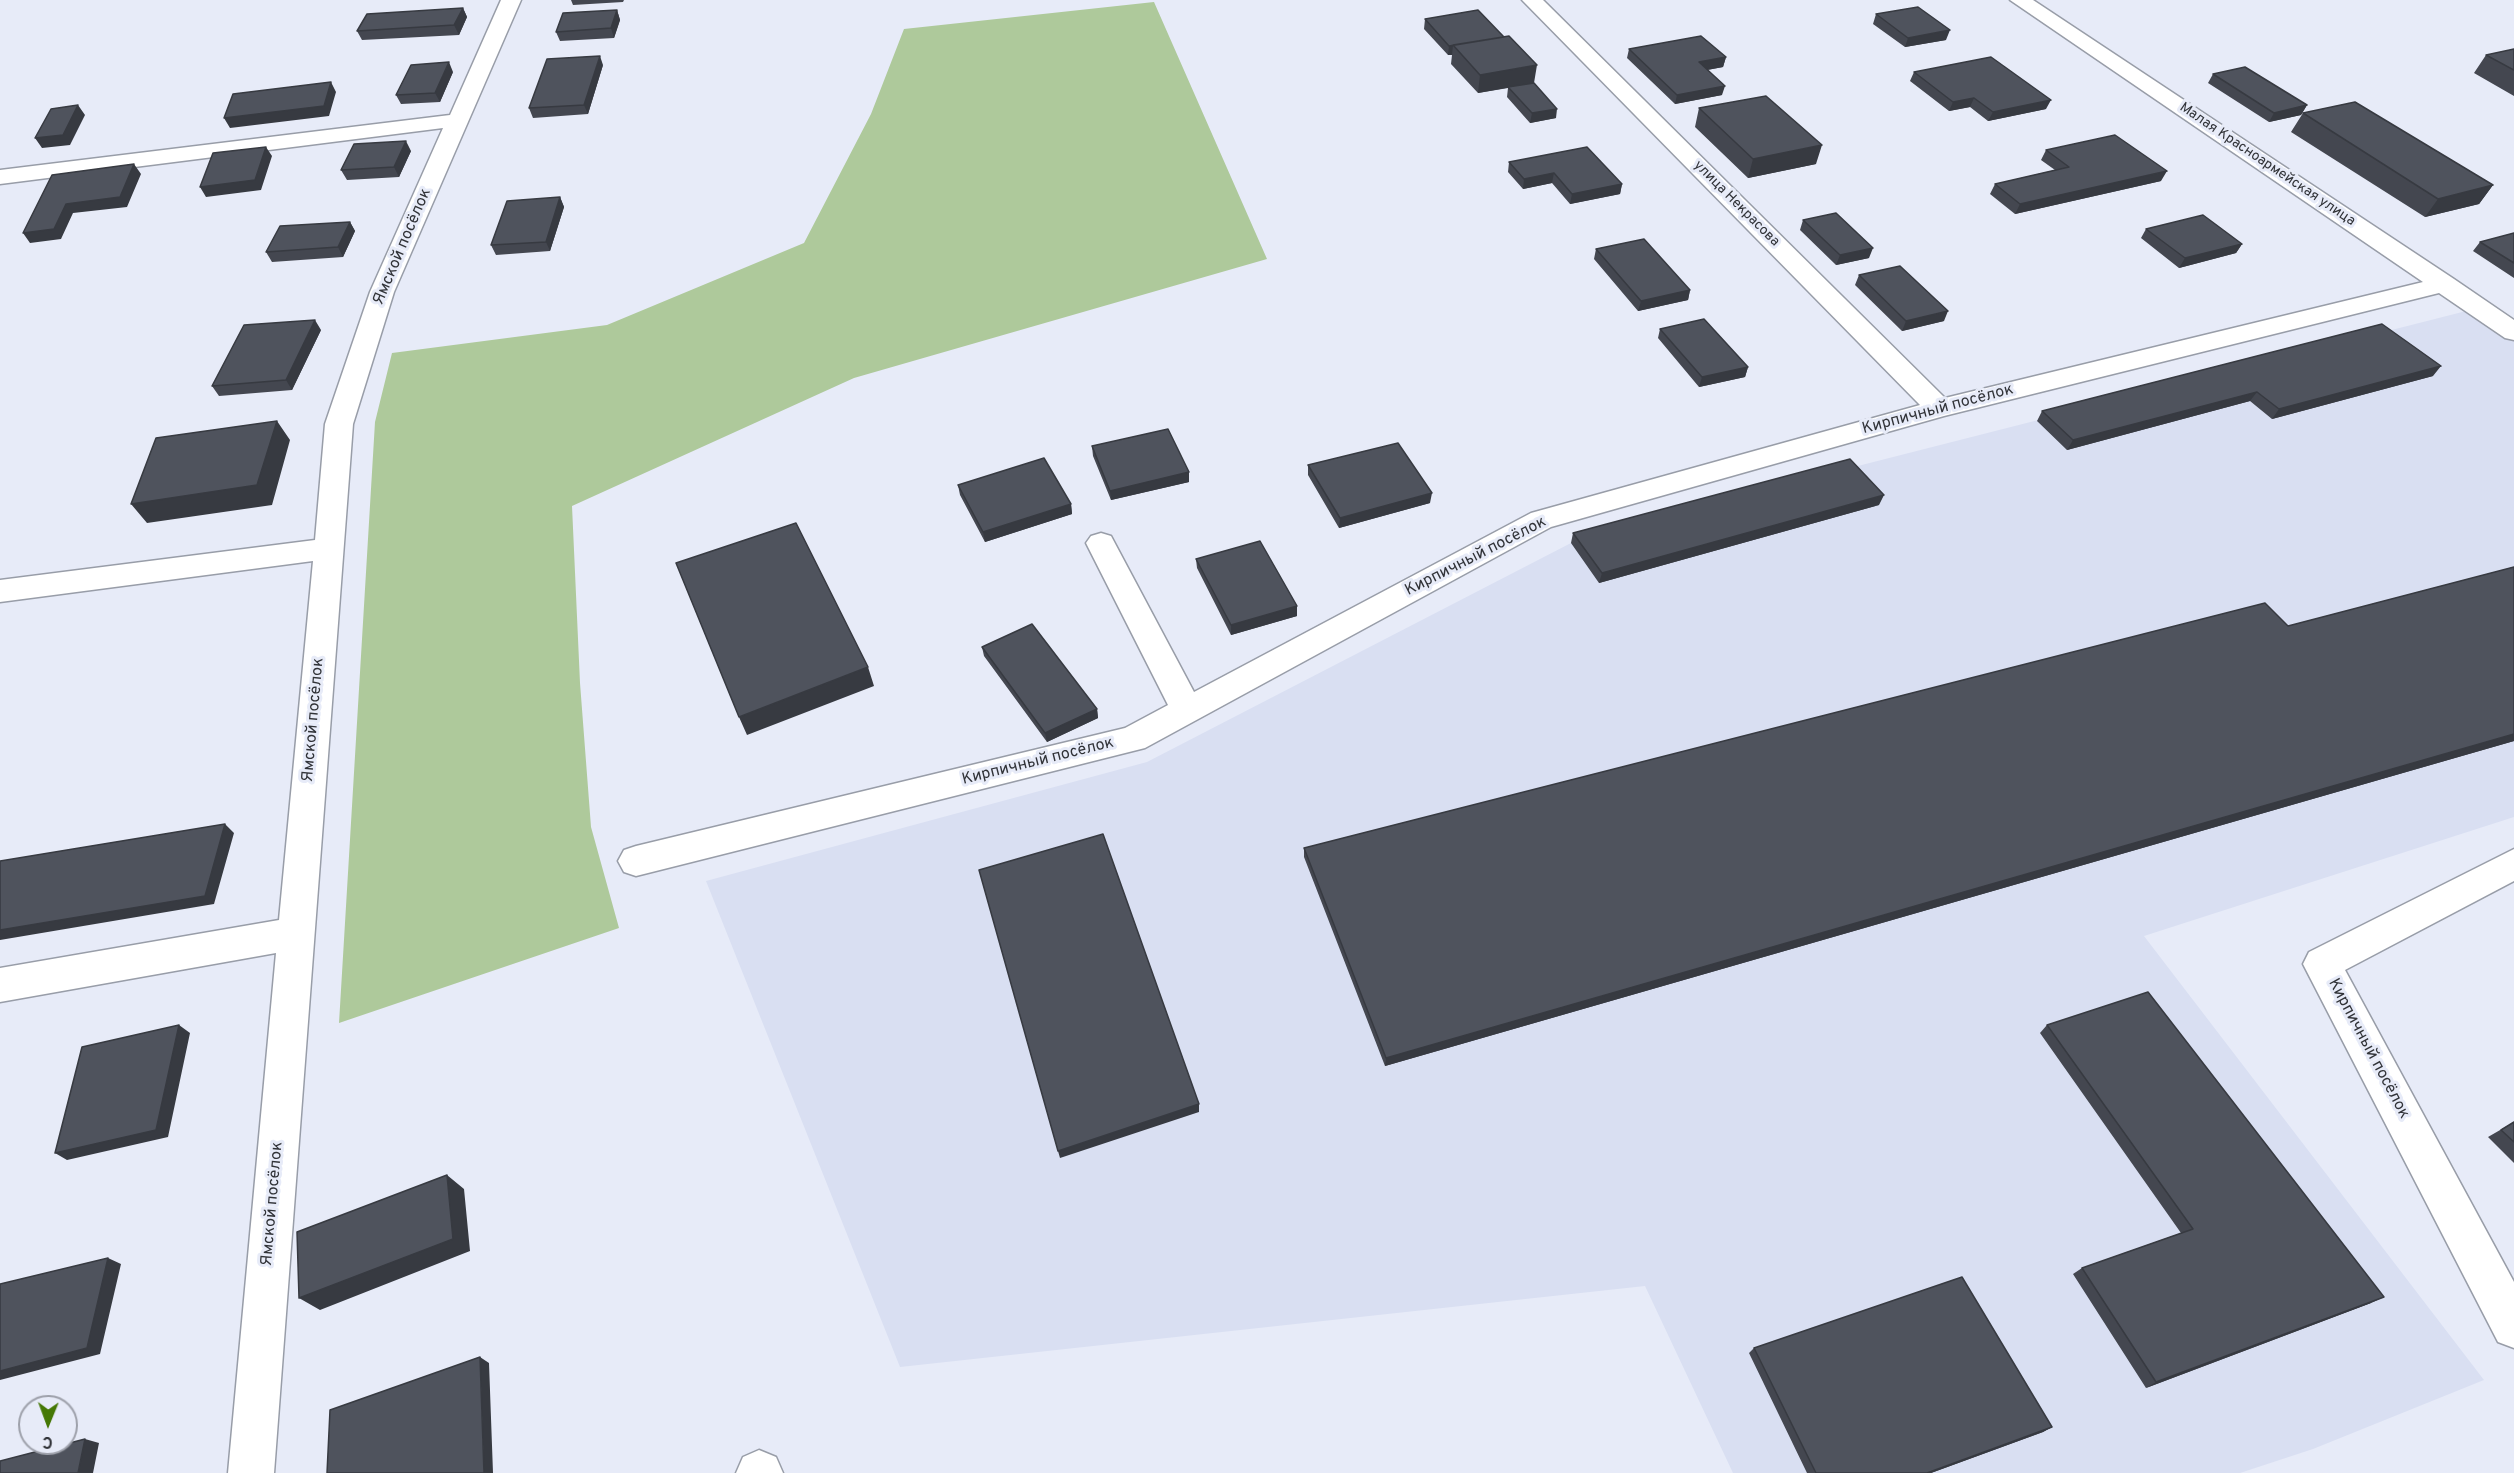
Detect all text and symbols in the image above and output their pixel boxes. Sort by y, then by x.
street label: Малая Красноармейская улица [2176,100,2358,230]
street label: улица Некрасова [1689,157,1783,251]
street label: Ямской посёлок [370,186,436,308]
street label: Кирпичный посёлок [1860,381,2016,439]
street label: Кирпичный посёлок [1402,513,1550,601]
street label: Ямской посёлок [299,657,329,783]
street label: Кирпичный посёлок [960,734,1116,790]
street label: Кирпичный посёлок [2323,976,2413,1122]
street label: Ямской посёлок [258,1141,288,1267]
north arrow [18,1395,78,1455]
text: С [42,1431,53,1451]

